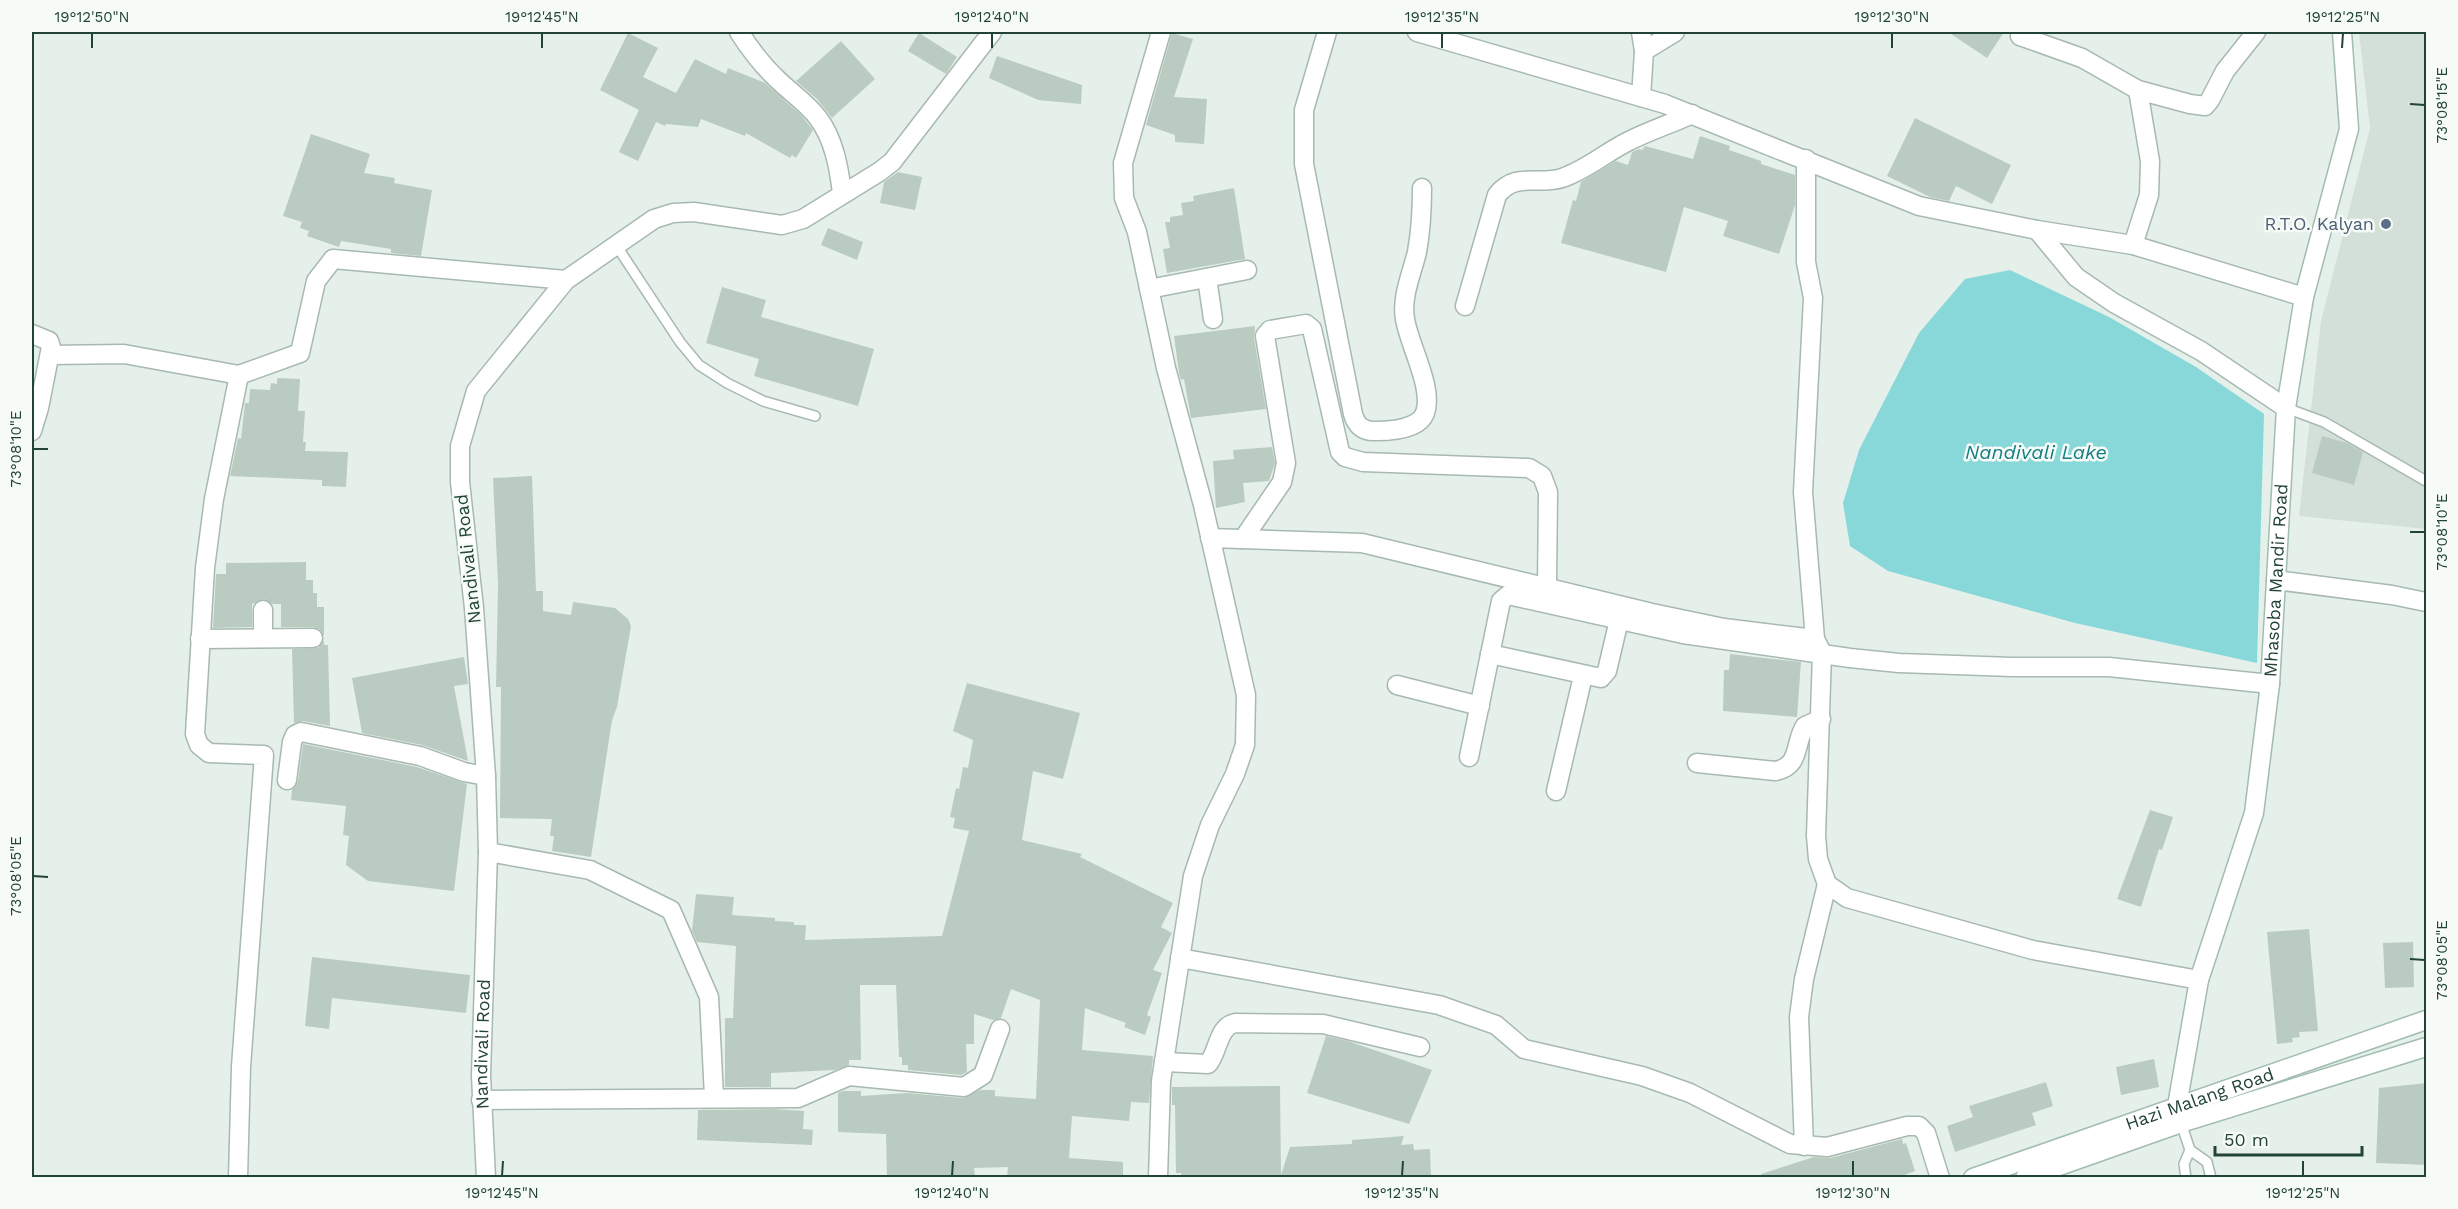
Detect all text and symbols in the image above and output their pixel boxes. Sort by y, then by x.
text: 19°12'50"N [54,8,130,26]
text: 19°12'45"N [505,8,579,26]
text: 19°12'40"N [955,8,1029,26]
text: 19°12'35"N [1405,8,1479,26]
text: 19°12'30"N [1854,8,1930,26]
text: 19°12'25"N [2306,8,2380,26]
text: 73°08'15"E [2433,67,2451,143]
place label: R.T.O. Kalyan [2265,213,2374,234]
marker: R.T.O. Kalyan [2379,217,2393,231]
text: 73°08'10"E [7,411,25,487]
water label: Nandivali Lake [1965,440,2107,464]
street label: Mhasoba Mandir Road [2259,483,2292,678]
street label: Nandivali Road [450,493,485,625]
text: 73°08'10"E [2433,494,2451,570]
text: 73°08'05"E [7,836,25,916]
text: 73°08'05"E [2433,920,2451,1000]
street label: Nandivali Road [470,979,494,1110]
street label: Hazi Malang Road [2122,1063,2277,1134]
scale bar [2215,1119,2362,1157]
text: 50 m [2224,1129,2269,1150]
text: 19°12'45"N [465,1184,539,1202]
text: 19°12'40"N [915,1184,989,1202]
text: 19°12'35"N [1365,1184,1439,1202]
text: 19°12'30"N [1815,1184,1891,1202]
text: 19°12'25"N [2266,1184,2340,1202]

